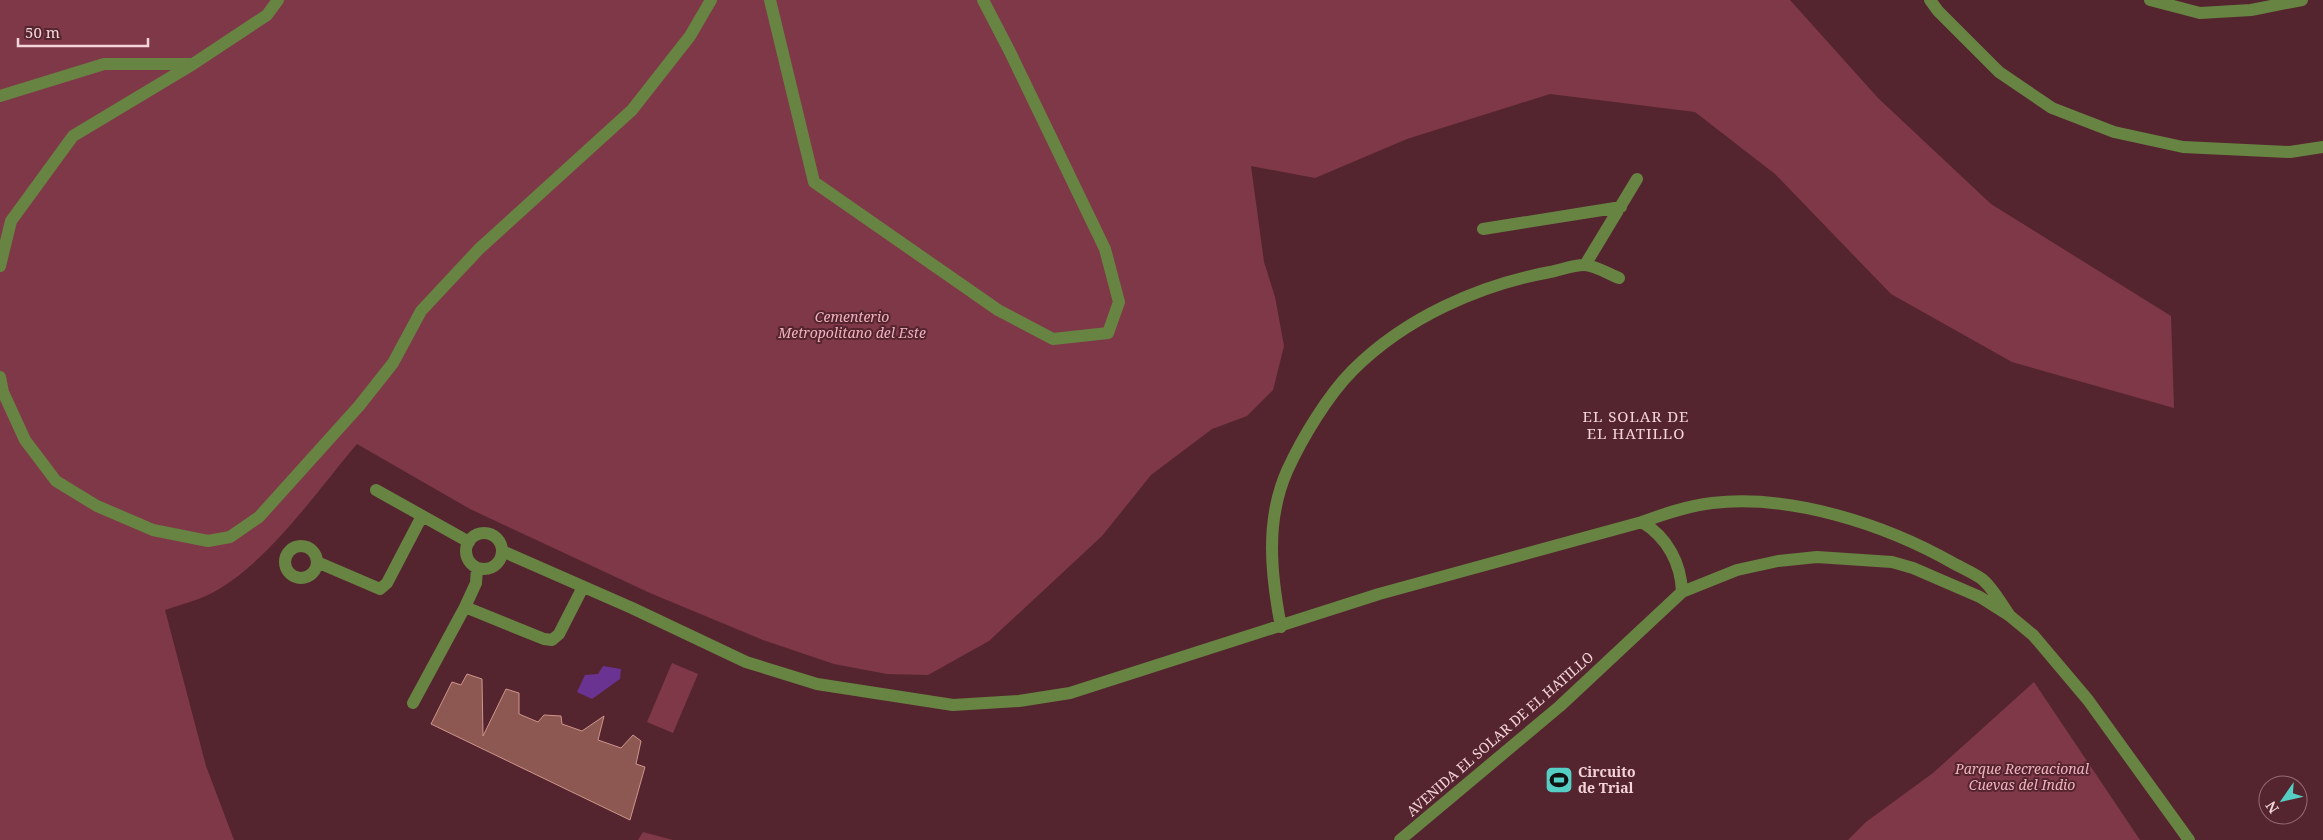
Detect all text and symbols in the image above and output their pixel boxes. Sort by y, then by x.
scale bar [18,15,148,47]
text: 50 m [25,22,60,42]
park label: Cementerio Metropolitano del Este [777,307,926,342]
district label: EL SOLAR DE EL HATILLO [1583,406,1689,443]
street label: AVENIDA EL SOLAR DE EL HATILLO [1402,647,1597,820]
park label: Parque Recreacional Cuevas del Indio [1954,759,2090,794]
place label: Circuito de Trial [1578,762,1636,797]
sports icon: Circuito de Trial [1544,765,1574,795]
north arrow [2258,775,2308,825]
text: N [2261,798,2283,817]

